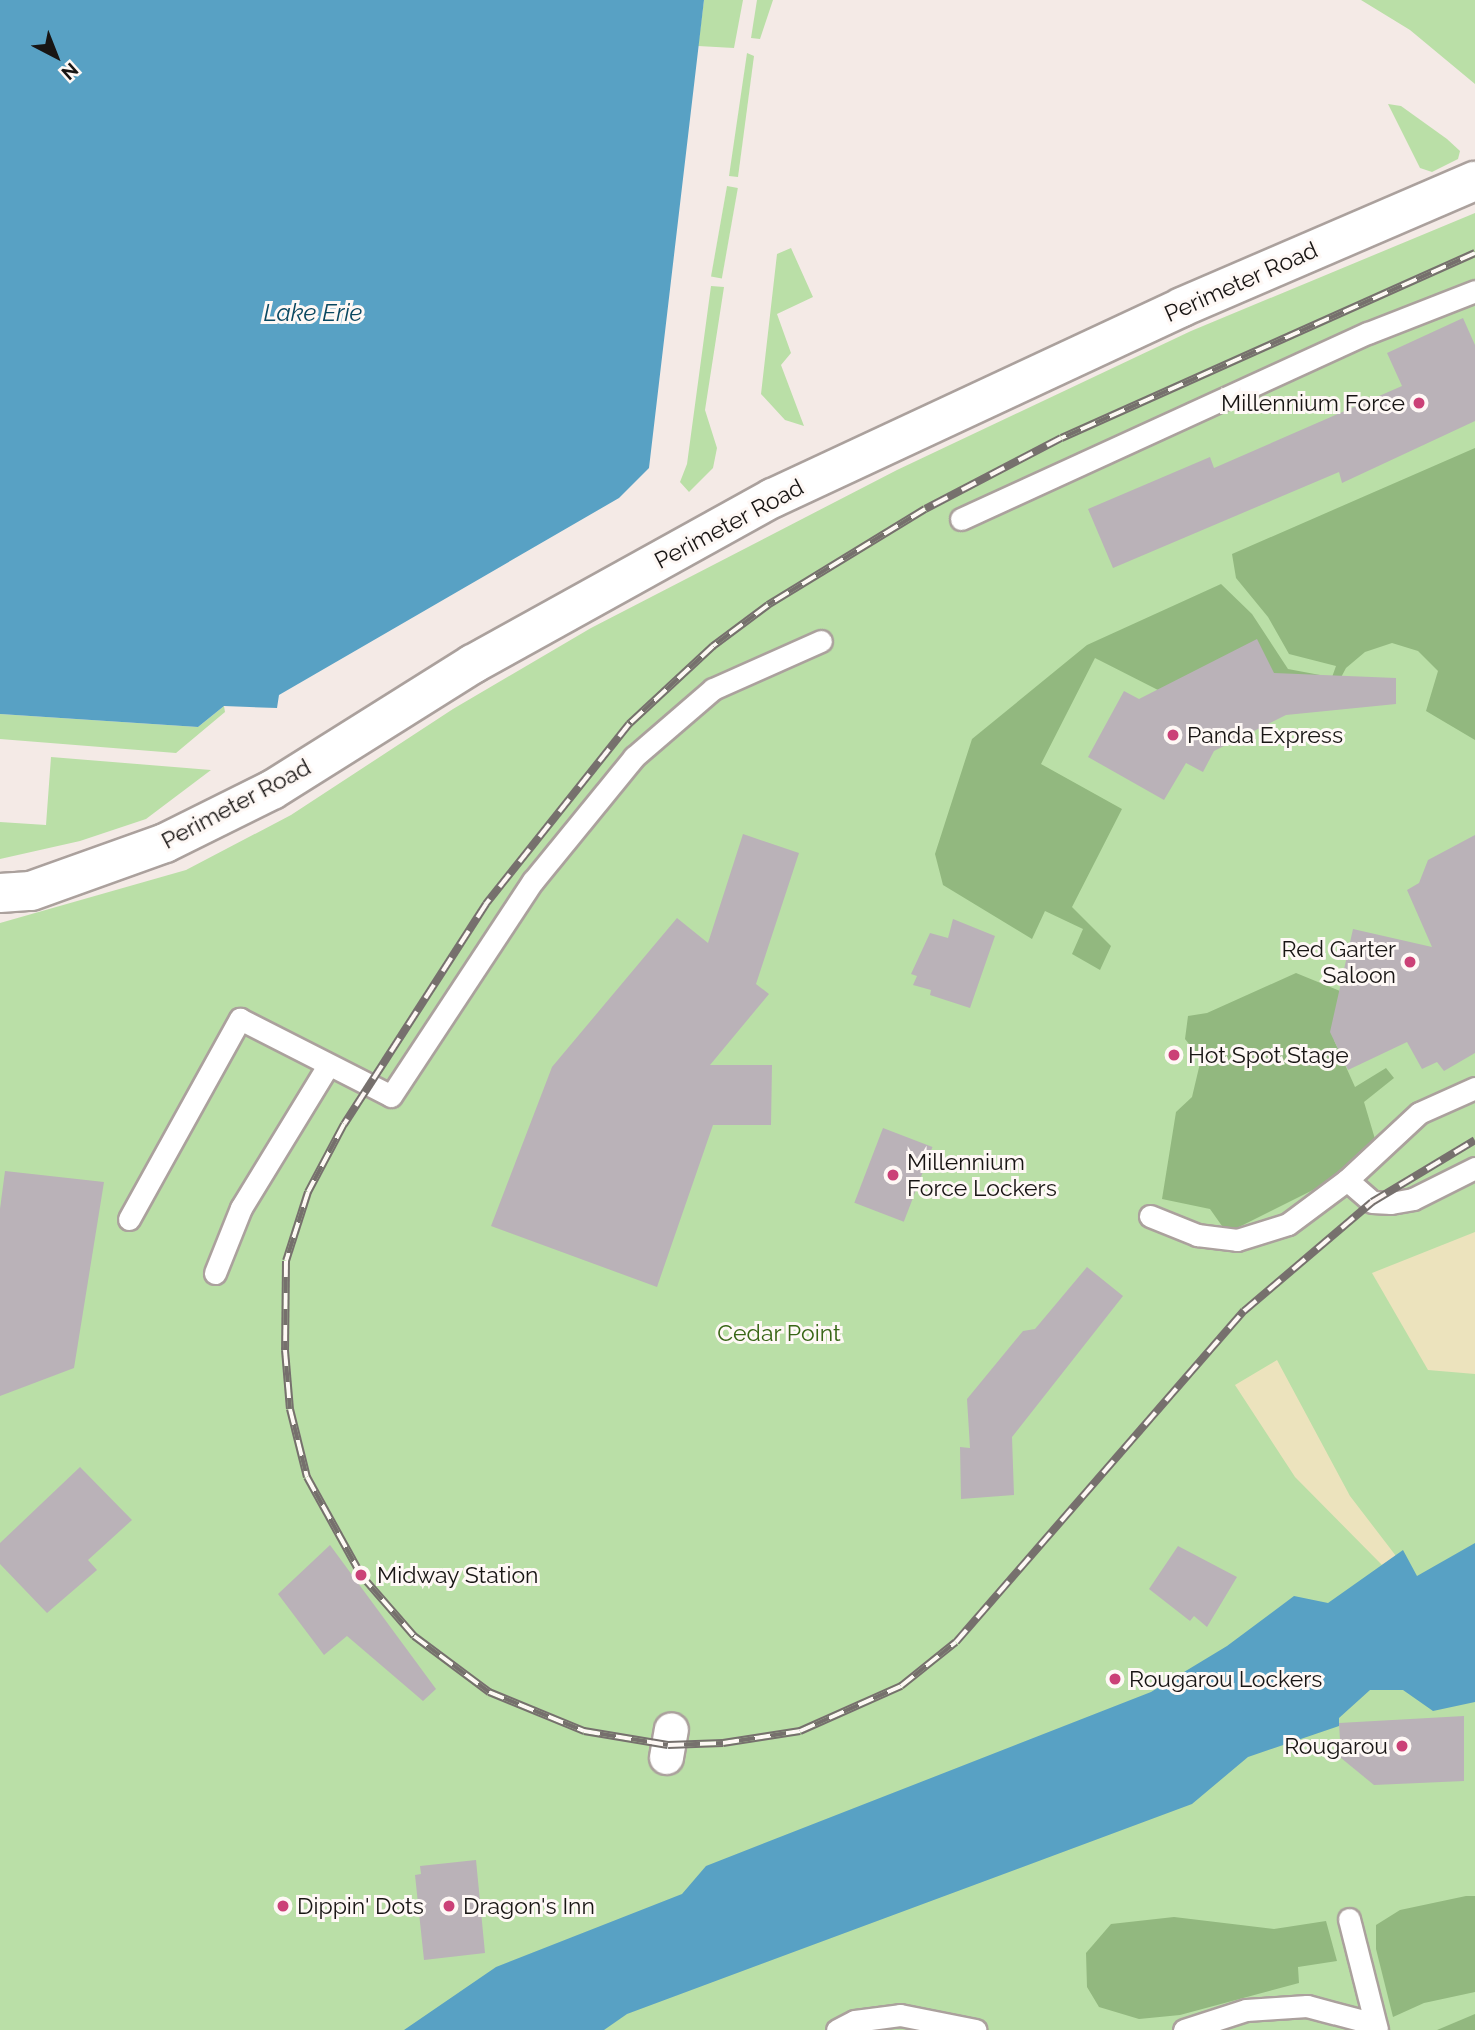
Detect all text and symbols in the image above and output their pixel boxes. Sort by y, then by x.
north arrow [21,21,91,91]
text: N [57,59,83,85]
street label: Perimeter Road [1160,236,1322,328]
water label: Lake Erie [264,299,362,327]
place label: Millennium Force [1221,389,1405,417]
marker: Millennium Force [1411,395,1427,411]
street label: Perimeter Road [650,473,808,575]
place label: Panda Express [1187,721,1343,749]
marker: Panda Express [1165,727,1181,743]
street label: Perimeter Road [157,753,315,855]
place label: Red Garter Saloon [1282,935,1396,989]
marker: Red Garter Saloon [1402,954,1418,970]
place label: Hot Spot Stage [1188,1041,1349,1069]
marker: Hot Spot Stage [1166,1047,1182,1063]
place label: Millennium Force Lockers [907,1148,1057,1202]
marker: Millennium Force Lockers [885,1167,901,1183]
park label: Cedar Point [717,1319,841,1347]
place label: Midway Station [377,1561,539,1589]
marker: Midway Station [351,1565,371,1585]
place label: Rougarou Lockers [1129,1665,1322,1693]
marker: Rougarou Lockers [1107,1671,1123,1687]
place label: Rougarou [1284,1732,1388,1760]
marker: Rougarou [1394,1738,1410,1754]
place label: Dippin' Dots [297,1892,424,1920]
place label: Dragon's Inn [463,1892,595,1920]
marker: Dippin' Dots [275,1898,291,1914]
marker: Dragon's Inn [441,1898,457,1914]

